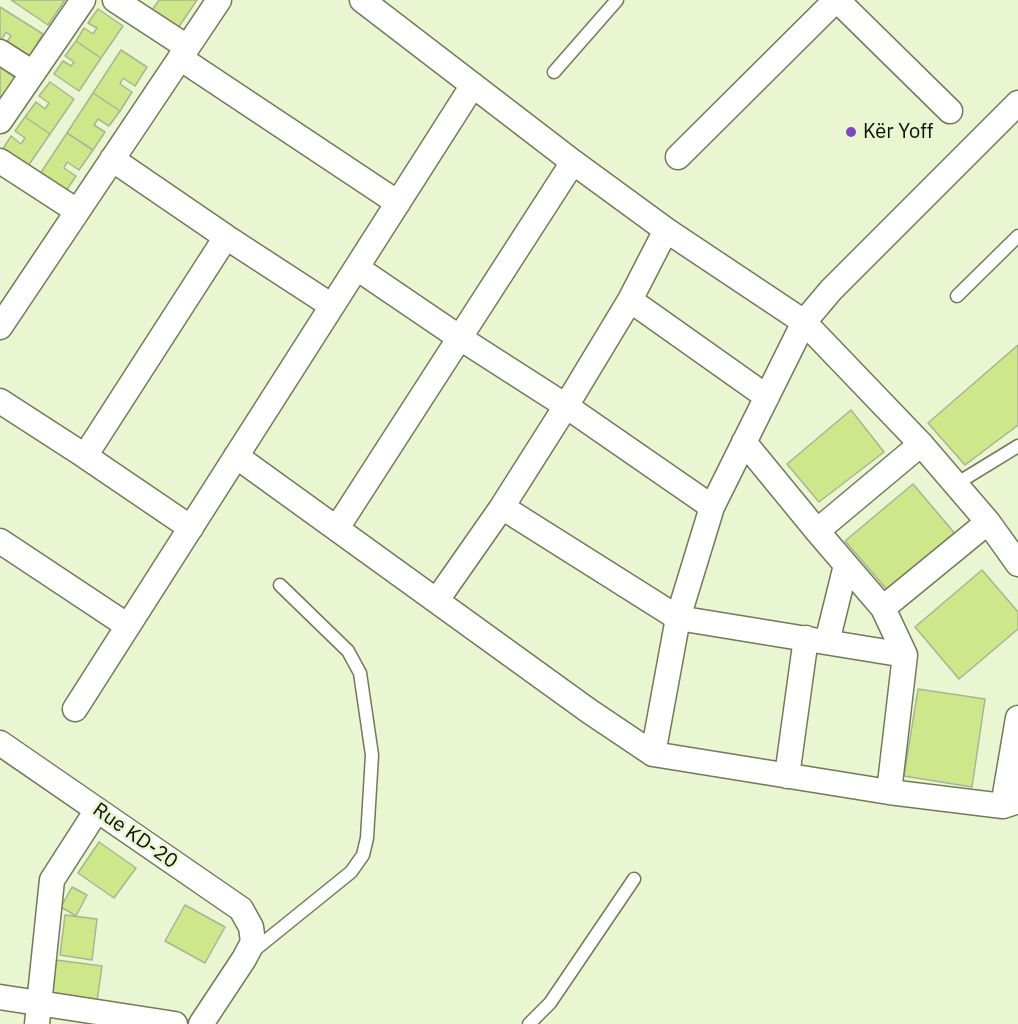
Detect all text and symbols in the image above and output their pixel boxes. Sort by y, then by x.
place label: Kër Yoff [863,120,933,144]
marker: Kër Yoff [844,125,858,139]
street label: Rue KD-20 [88,798,182,874]

